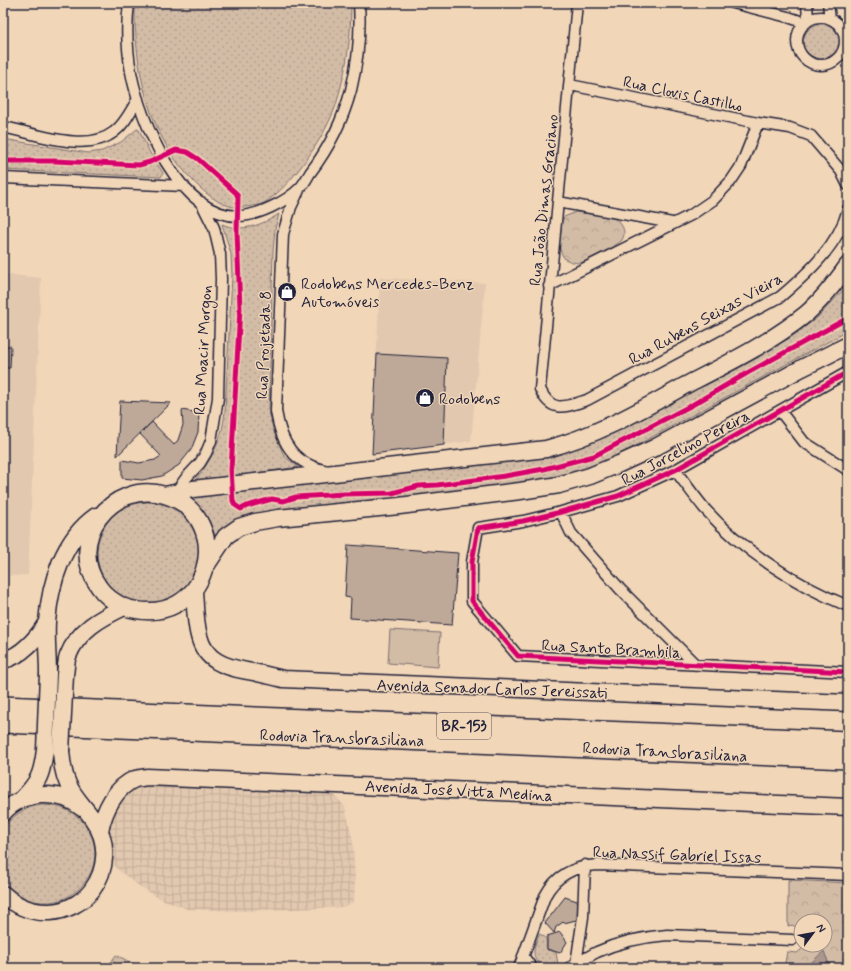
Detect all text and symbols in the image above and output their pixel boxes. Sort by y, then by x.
street label: Rua Clovis Castilho [621,72,744,117]
street label: Rua João Dimas Graciano [525,113,564,287]
street label: Rua Rubens Seixas Vieira [625,268,786,370]
place label: Rodobens Mercedes-Benz Automóveis [301,274,474,313]
shop icon: Rodobens Mercedes-Benz Automóveis [276,281,298,303]
street label: Rua Moacir Morgon [190,285,218,416]
street label: Rua Projetada 8 [252,290,277,400]
shop icon: Rodobens [414,387,436,409]
place label: Rodobens [439,389,500,410]
street label: Rua Jorcelino Pereira [618,406,753,491]
street label: Rua Santo Brambila [541,635,681,664]
street label: Avenida Senador Carlos Jereissati [376,675,608,704]
road number: BR-153 [437,713,491,739]
street label: Rodovia Transbrasiliana [259,725,425,752]
street label: Rodovia Transbrasiliana [582,738,748,767]
street label: Avenida José Vitta Medina [364,776,553,807]
street label: Rua Nassif Gabriel Issas [592,842,762,869]
north arrow [793,913,833,953]
text: N [813,921,829,935]

